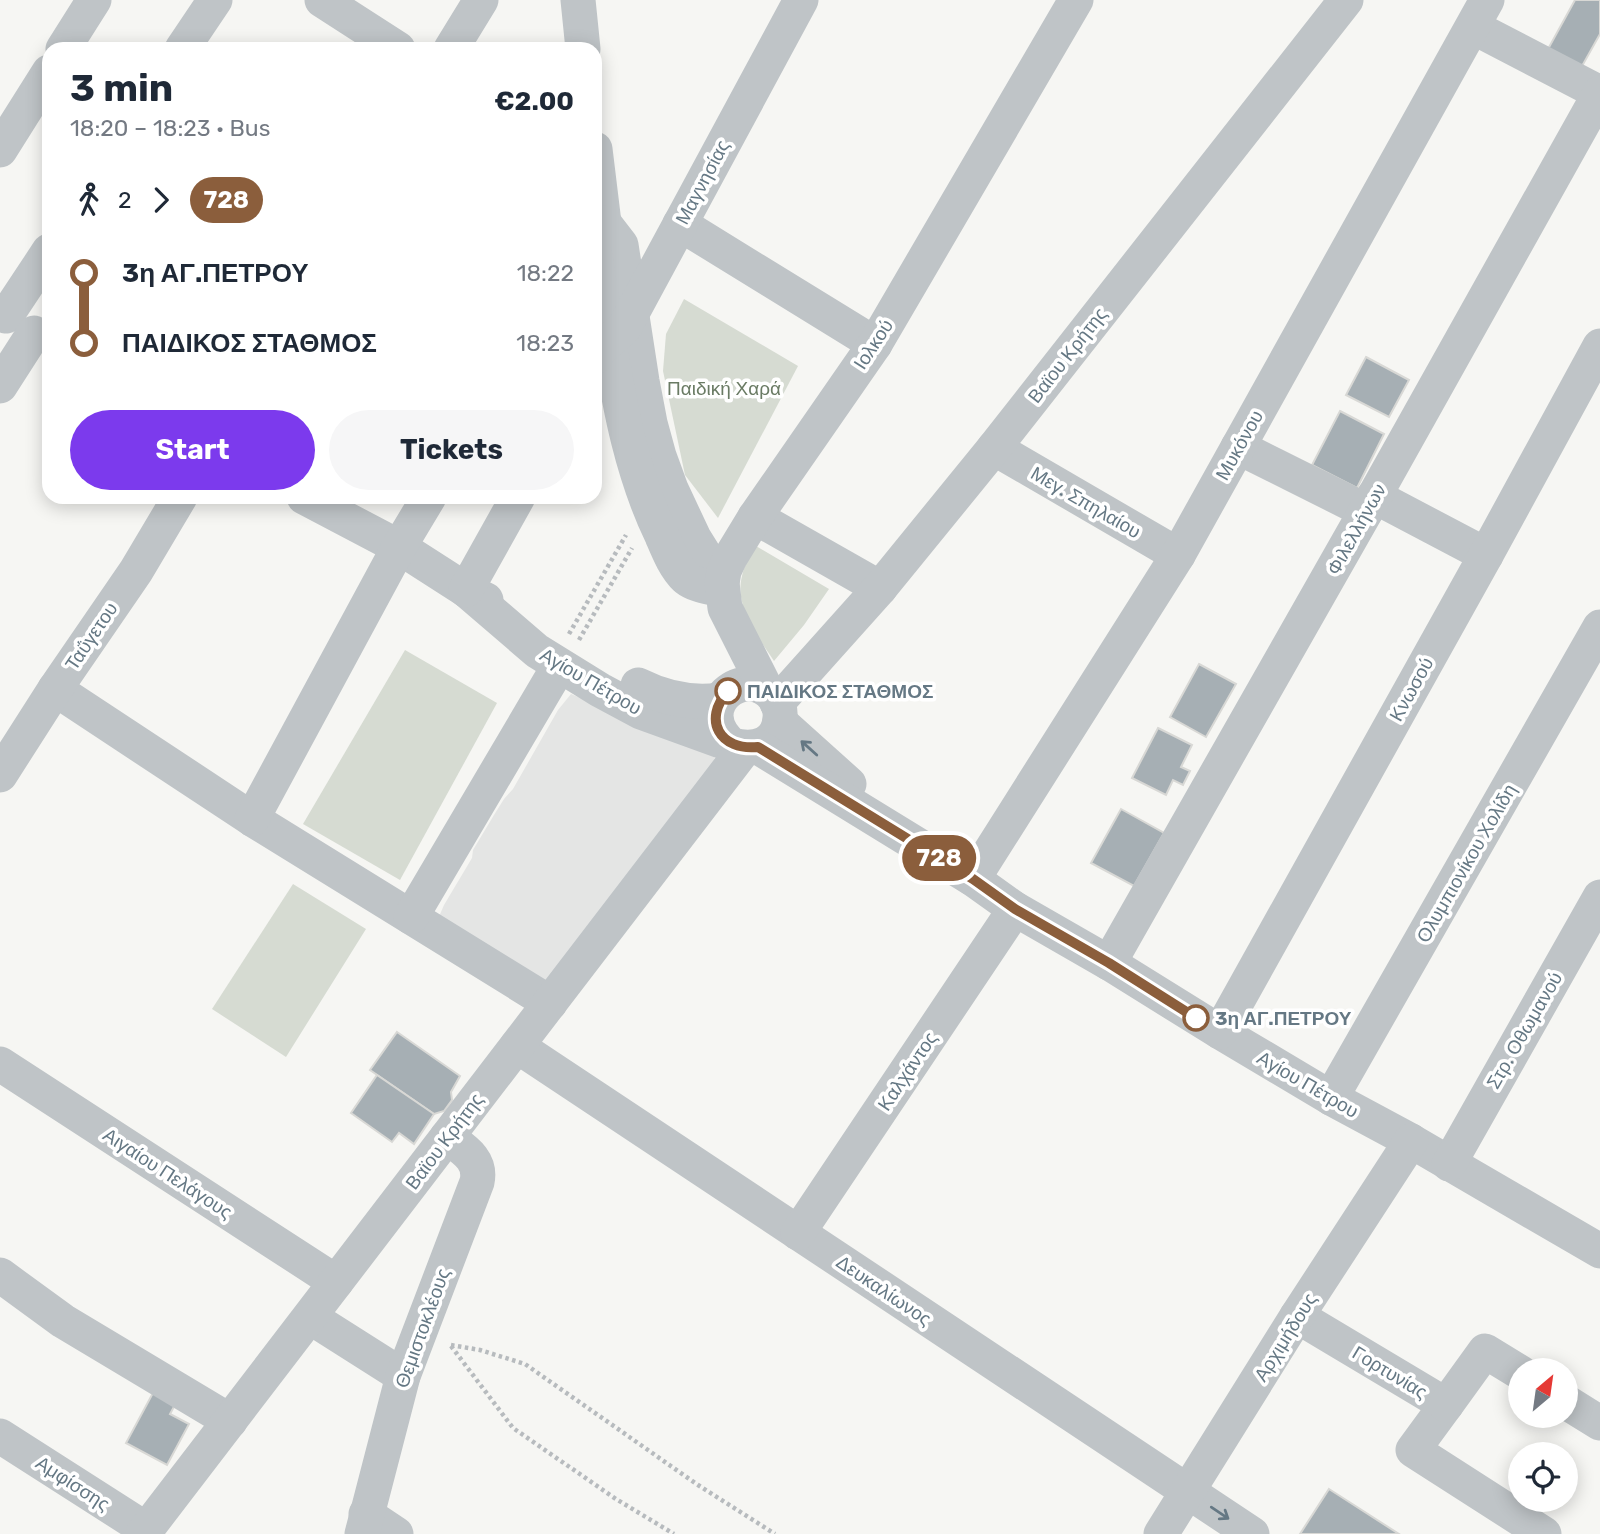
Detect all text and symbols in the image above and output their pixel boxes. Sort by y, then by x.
text: 3 min [70,65,173,111]
text: €2.00 [494,86,574,117]
text: 18:20 – 18:23 · Bus [70,114,270,142]
street label: Μαγνησίας [671,136,734,228]
icon: walk [70,181,108,219]
icon: forward [142,181,180,219]
text: 2 [118,186,132,214]
text: 728 [204,186,249,214]
text: 3η ΑΓ.ΠΕΤΡΟΥ [122,258,309,289]
text: 18:22 [517,259,574,287]
street label: Βαϊου Κρήτης [1023,303,1112,408]
street label: Ιολκού [849,315,898,374]
text: ΠΑΙΔΙΚΟΣ ΣΤΑΘΜΟΣ [122,328,377,359]
text: 18:23 [516,329,574,357]
park label: Παιδική Χαρά [667,377,781,400]
street label: Μυκόνου [1211,406,1268,484]
button: Start [70,410,315,490]
button: Tickets [329,410,574,490]
street label: Μεγ. Σπηλαίου [1027,462,1145,543]
street label: Φιλελλήνων [1322,480,1391,579]
street label: Ταΰγετου [60,598,122,675]
street label: Αγίου Πέτρου [536,643,645,720]
street label: Κνωσού [1384,653,1438,725]
marker: ΠΑΙΔΙΚΟΣ ΣΤΑΘΜΟΣ [715,678,741,704]
place label: ΠΑΙΔΙΚΟΣ ΣΤΑΘΜΟΣ [747,680,933,703]
one-way arrow [800,740,818,756]
street label: Ολυμπιονίκου Χολίδη [1412,780,1521,947]
line badge: 728 [899,835,979,881]
text: 728 [916,844,962,872]
street label: Στρ. Οθωμανού [1482,968,1567,1093]
marker: 3η ΑΓ.ΠΕΤΡΟΥ [1183,1005,1209,1031]
place label: 3η ΑΓ.ΠΕΤΡΟΥ [1215,1007,1352,1030]
street label: Καλχάντος [873,1028,942,1115]
street label: Αγίου Πέτρου [1253,1046,1362,1123]
street label: Βαϊου Κρήτης [401,1089,488,1194]
street label: Αιγαίου Πελάγους [99,1123,237,1224]
street label: Δευκαλίωνος [832,1250,936,1331]
street label: Θεμιστοκλέους [390,1265,455,1391]
street label: Αρχιμήδους [1249,1289,1322,1386]
street label: Γορτυνίας [1348,1341,1431,1404]
north arrow [1508,1358,1578,1428]
map controls [1508,1358,1578,1512]
button: locate [1508,1442,1578,1512]
street label: Αμφίσσης [32,1451,114,1516]
one-way arrow [1210,1506,1229,1520]

